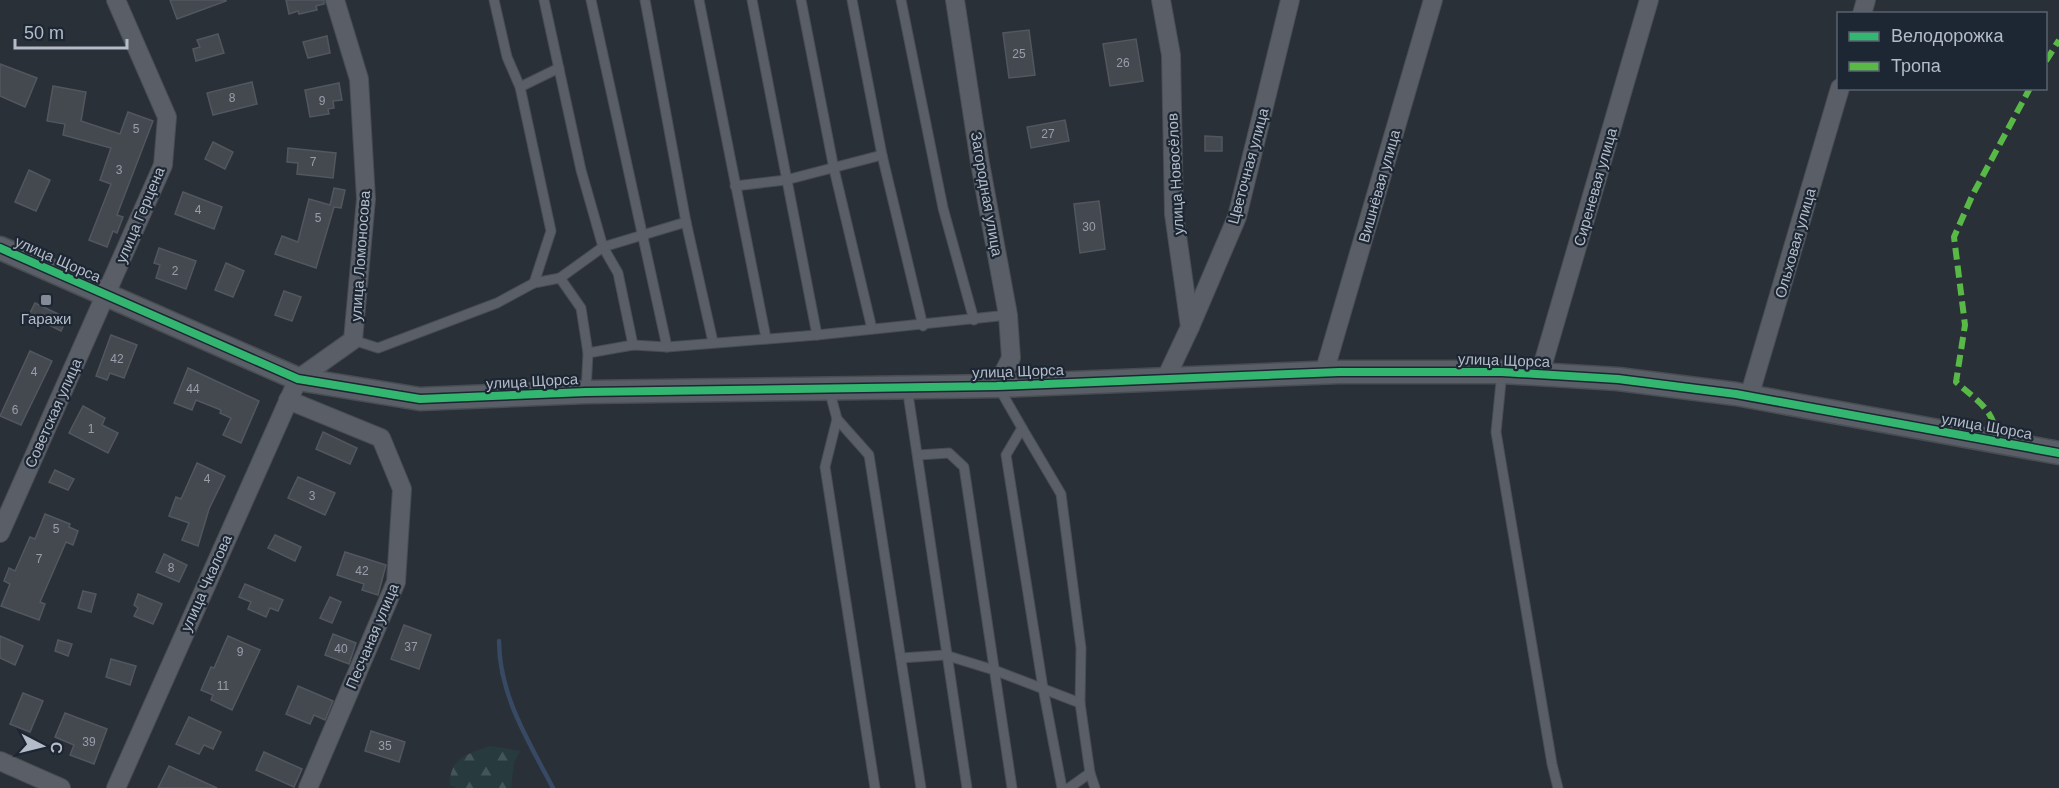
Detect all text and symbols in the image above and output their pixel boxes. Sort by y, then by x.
scale bar [15,12,128,50]
legend [1837,12,2047,90]
text: 50 m [24,23,64,43]
text: Велодорожка [1891,26,2004,46]
house number: 25 [1012,47,1026,61]
house number: 26 [1116,56,1130,70]
text: Тропа [1891,56,1942,76]
house number: 8 [229,91,236,105]
house number: 9 [319,94,326,108]
street label: Цветочная улица [1224,105,1272,226]
street label: улица Новосёлов [1163,113,1187,235]
house number: 5 [133,122,140,136]
street label: Сиреневая улица [1570,125,1620,248]
house number: 27 [1041,127,1055,141]
street label: Вишнёвая улица [1355,127,1403,244]
street label: Загородная улица [968,130,1006,258]
house number: 7 [310,155,317,169]
house number: 3 [116,163,123,177]
street label: улица Герцена [112,164,168,266]
street label: Ольховая улица [1771,186,1819,300]
street label: улица Ломоносова [347,189,373,322]
house number: 4 [195,203,202,217]
house number: 5 [315,211,322,225]
house number: 30 [1082,220,1096,234]
street label: улица Щорса [13,233,104,286]
house number: 2 [172,264,179,278]
marker: Гаражи [39,293,53,307]
place label: Гаражи [21,310,71,327]
street label: улица Щорса [1458,350,1551,370]
house number: 42 [110,352,124,366]
street label: Советская улица [21,355,85,470]
street label: улица Щорса [972,361,1065,381]
house number: 4 [31,365,38,379]
street label: улица Щорса [486,370,579,392]
house number: 44 [186,382,200,396]
house number: 6 [12,403,19,417]
street label: улица Щорса [1940,410,2034,442]
house number: 1 [88,422,95,436]
house number: 4 [204,472,211,486]
house number: 3 [309,489,316,503]
house number: 5 [53,522,60,536]
street label: улица Чкалова [177,531,235,634]
house number: 7 [36,552,43,566]
house number: 8 [168,561,175,575]
house number: 42 [355,564,369,578]
street label: Песчаная улица [342,580,402,691]
house number: 37 [404,640,418,654]
house number: 40 [334,642,348,656]
house number: 9 [237,645,244,659]
house number: 11 [217,679,230,693]
north arrow [12,716,72,776]
house number: 39 [82,735,96,749]
house number: 35 [378,739,392,753]
text: С [47,741,66,755]

